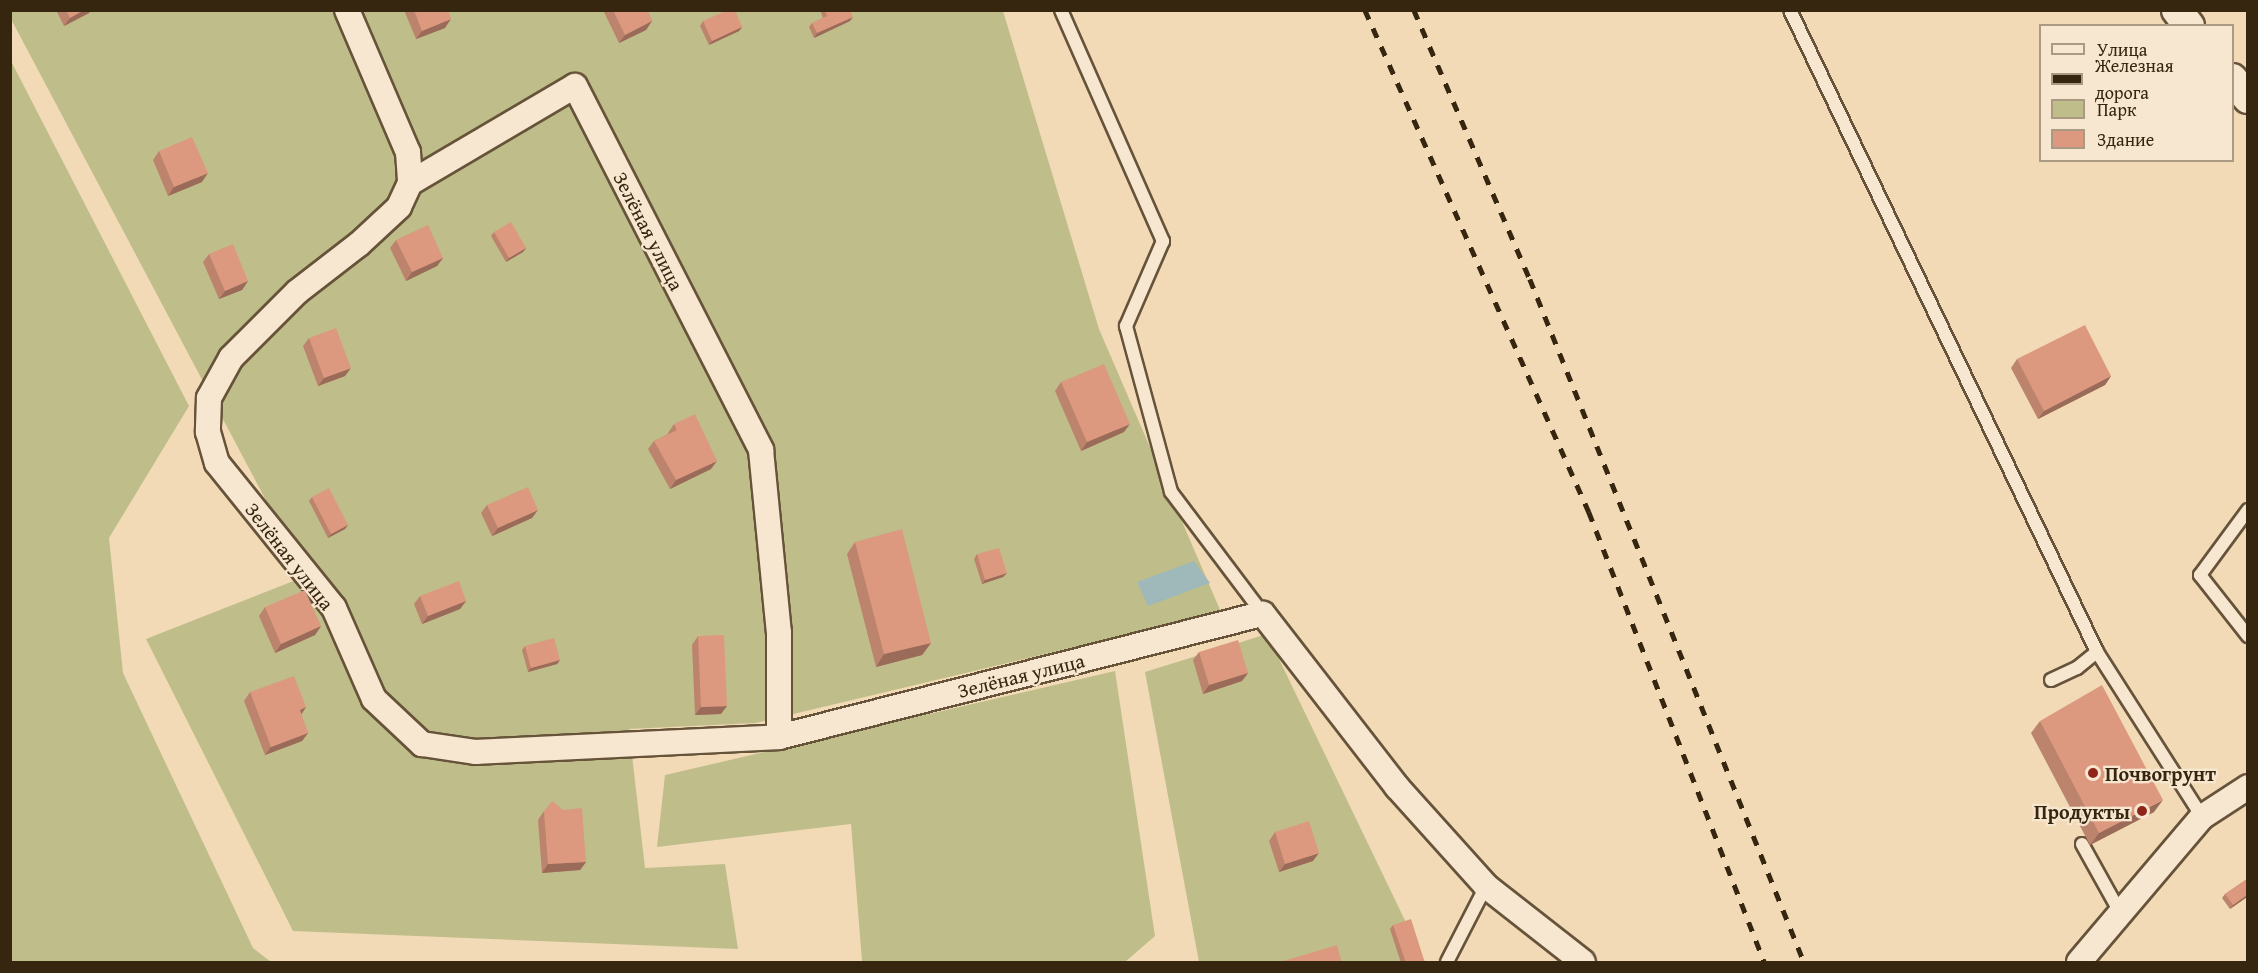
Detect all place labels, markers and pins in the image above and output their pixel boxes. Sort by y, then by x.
place label: Почвогрунт [2105,761,2216,785]
marker: Почвогрунт [2086,766,2100,780]
place label: Продукты [2034,799,2130,823]
marker: Продукты [2135,804,2149,818]

